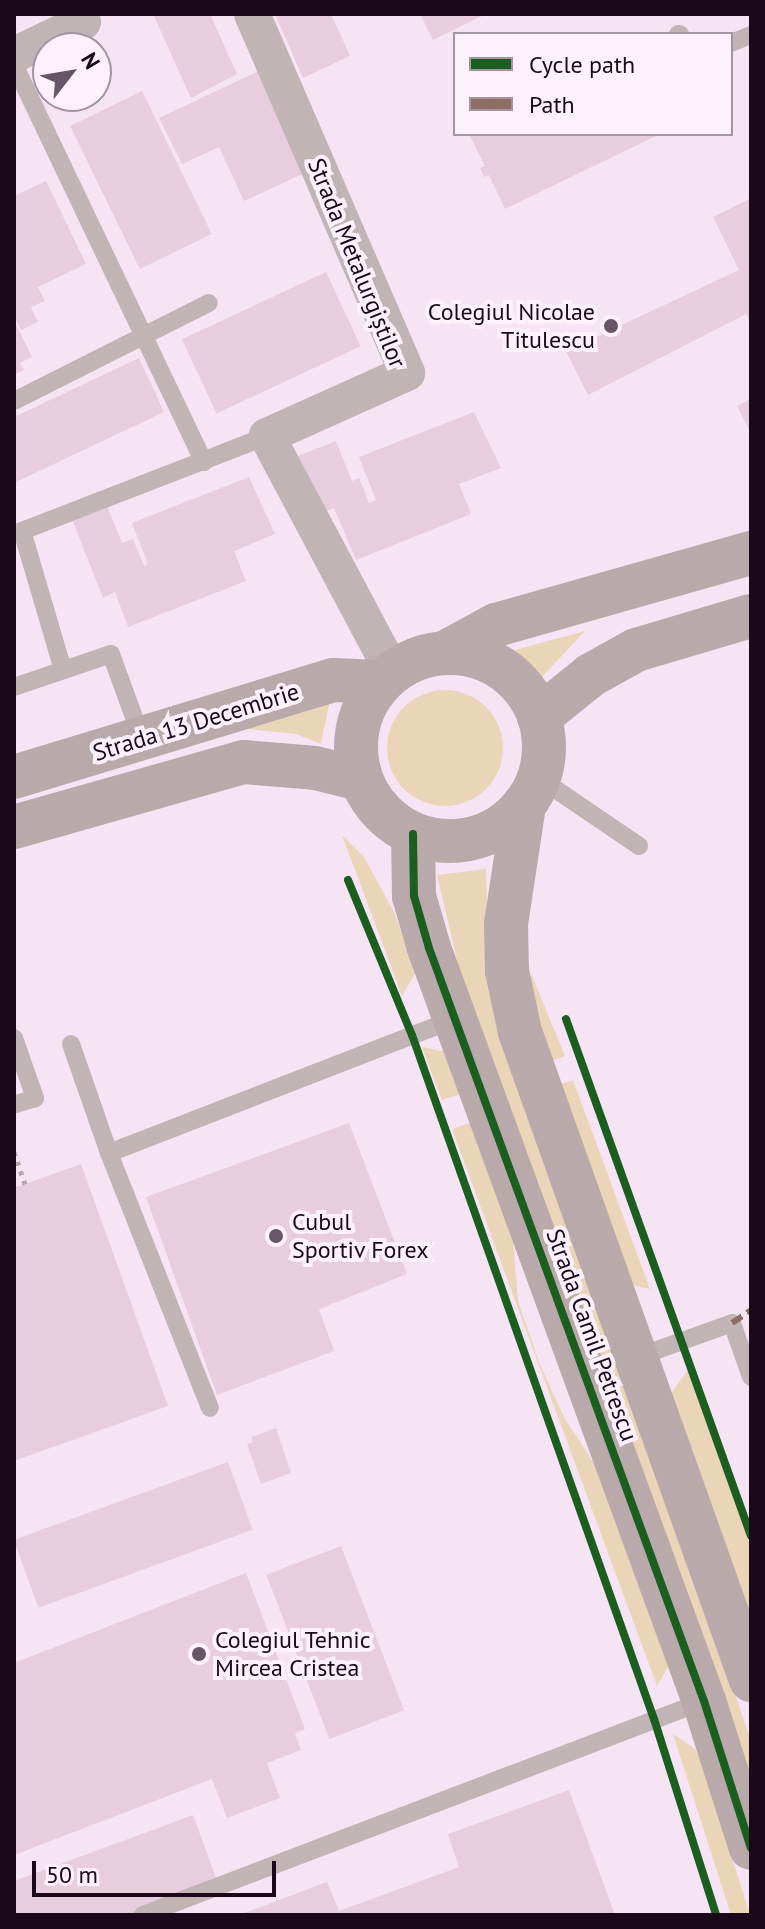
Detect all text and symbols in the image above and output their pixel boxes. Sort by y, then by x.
north arrow [32,32,112,112]
legend [453,32,733,136]
text: N [75,47,107,74]
text: Cycle path [529,49,635,80]
text: Path [529,89,575,120]
street label: Strada Metalurgiștilor [302,154,412,372]
place label: Colegiul Nicolae Titulescu [428,298,595,354]
marker: Colegiul Nicolae Titulescu [602,317,620,335]
street label: Strada 13 Decembrie [89,677,303,767]
place label: Cubul Sportiv Forex [292,1208,429,1264]
street label: Strada Camil Petrescu [540,1225,644,1445]
marker: Cubul Sportiv Forex [267,1227,285,1245]
place label: Colegiul Tehnic Mircea Cristea [215,1626,371,1682]
marker: Colegiul Tehnic Mircea Cristea [190,1645,208,1663]
scale bar [36,1845,280,1895]
text: 50 m [46,1859,98,1890]

